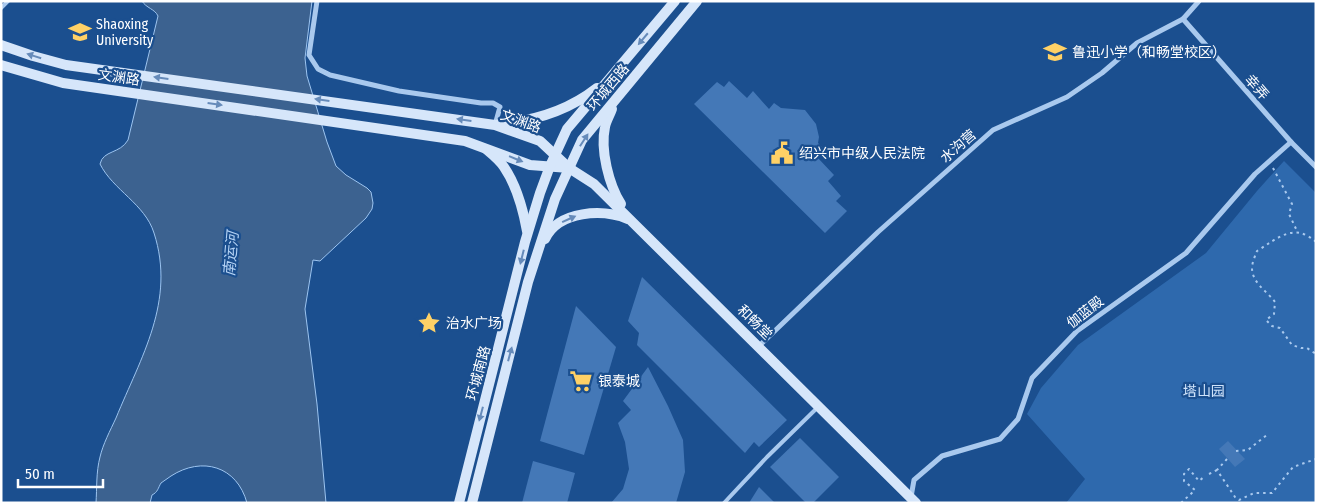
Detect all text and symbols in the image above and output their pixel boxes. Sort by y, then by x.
place label: Shaoxing University [96,16,154,49]
school or university icon: Shaoxing University [67,19,93,45]
one-way arrow [638,32,649,45]
school or university icon: 鲁迅小学（和畅堂校区） [1042,39,1068,65]
place label: 鲁迅小学（和畅堂校区） [1072,44,1226,61]
one-way arrow [26,51,41,59]
street label: 环城西路 [584,60,633,114]
street label: 文渊路 [97,66,141,89]
street label: 幸弄 [1241,71,1272,103]
one-way arrow [153,73,169,81]
one-way arrow [314,96,330,104]
one-way arrow [207,100,223,108]
street label: 文渊路 [498,106,543,137]
one-way arrow [456,116,472,124]
street label: 水沟营 [937,126,980,167]
one-way arrow [579,133,588,146]
public building icon: 绍兴市中级人民法院 [769,140,795,166]
place label: 绍兴市中级人民法院 [799,145,925,162]
one-way arrow [509,155,524,163]
one-way arrow [562,215,577,224]
water label: 南运河 [220,228,242,277]
one-way arrow [518,249,526,264]
street label: 伽蓝殿 [1064,293,1107,332]
street label: 和畅堂 [734,301,776,343]
place icon: 治水广场 [416,310,442,336]
place label: 治水广场 [446,315,502,332]
street label: 环城南路 [463,344,494,402]
one-way arrow [506,346,514,361]
supermarket icon: 银泰城 [568,368,594,394]
place label: 银泰城 [598,373,640,390]
park label: 塔山园 [1183,383,1225,400]
one-way arrow [477,407,485,422]
scale bar [18,456,102,488]
text: 50 m [25,465,55,483]

